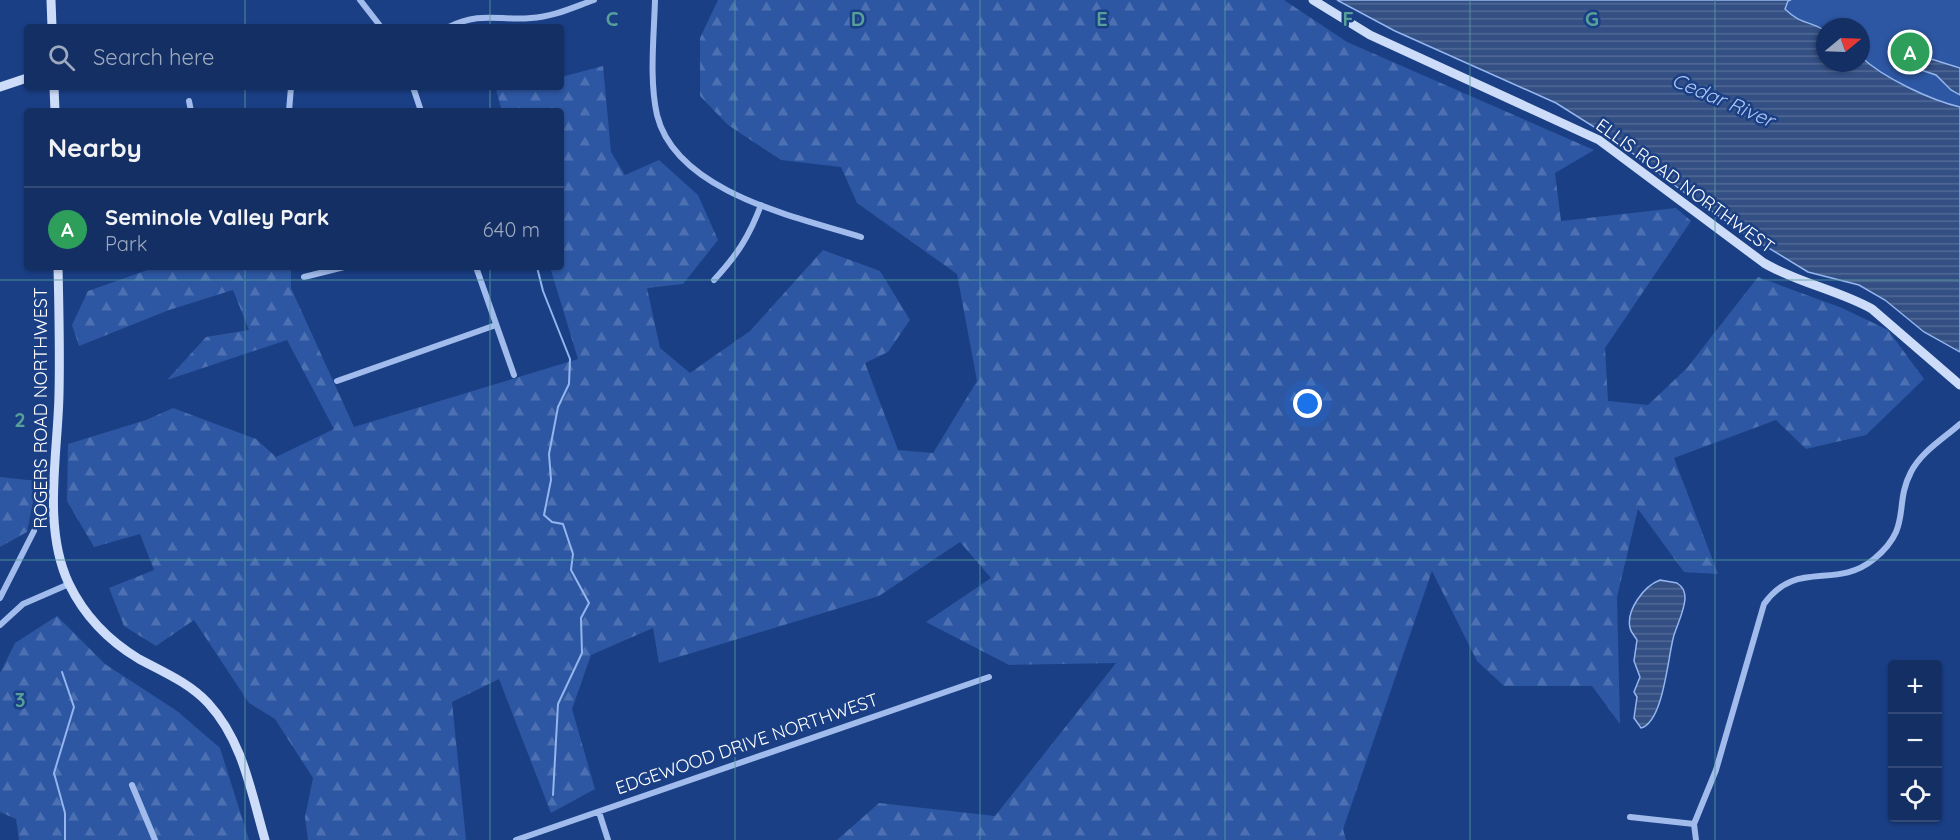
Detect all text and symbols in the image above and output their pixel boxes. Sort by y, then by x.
text: C [606,6,619,31]
text: D [851,6,865,31]
text: E [1096,6,1108,31]
text: F [1342,6,1354,31]
text: G [1585,6,1599,31]
north arrow [1816,18,1870,72]
search box [24,24,564,90]
pin: A [1890,29,1930,74]
icon: search [45,41,78,74]
text: Search here [93,43,214,71]
water label: Cedar River [1668,67,1780,133]
street label: ELLIS ROAD NORTHWEST [1592,113,1779,258]
text: Nearby [48,131,142,164]
text: Seminole Valley Park [105,203,329,231]
text: A [61,217,74,242]
text: 640 m [483,217,540,242]
text: Park [105,231,147,256]
street label: ROGERS ROAD NORTHWEST [29,287,52,529]
your location [1293,389,1322,418]
text: 2 [14,407,26,432]
map controls [1888,660,1942,822]
button: + [1888,660,1942,714]
text: 3 [15,687,25,712]
street label: EDGEWOOD DRIVE NORTHWEST [612,688,881,799]
button: − [1888,714,1942,768]
button: locate [1888,768,1942,822]

